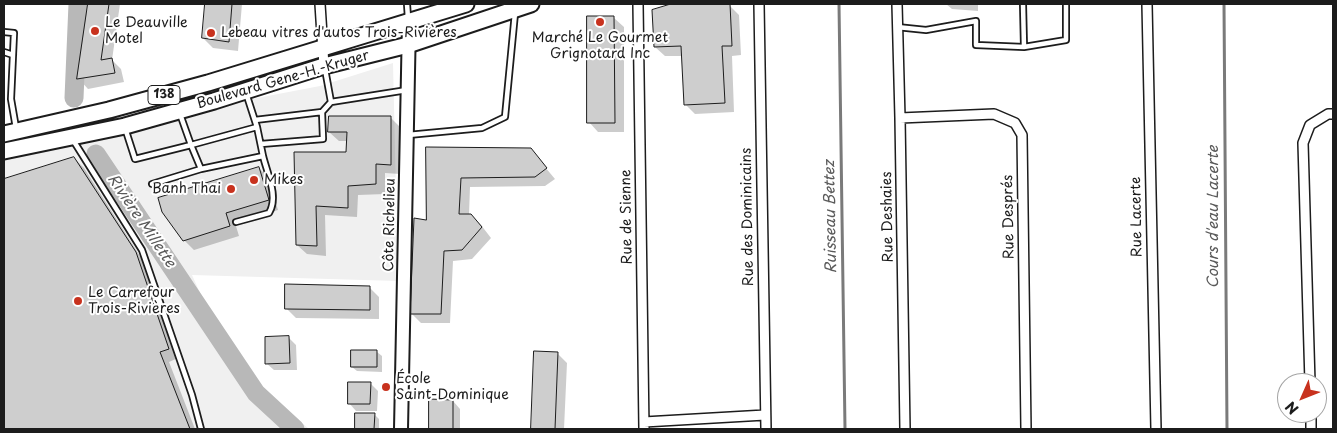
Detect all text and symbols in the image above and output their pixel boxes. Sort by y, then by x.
place label: Le Deauville Motel [105,15,188,48]
marker: Marché Le Gourmet Grignotard Inc [594,16,606,28]
marker: Le Deauville Motel [89,25,101,37]
place label: Lebeau vitres d'autos Trois-Rivières [221,25,457,41]
marker: Lebeau vitres d'autos Trois-Rivières [205,27,217,39]
place label: Marché Le Gourmet Grignotard Inc [532,30,668,62]
street label: Boulevard Gene-H.-Kruger [195,47,371,113]
road number: 138 [148,86,180,104]
water label: Cours d'eau Lacerte [1205,145,1223,289]
street label: Rue des Dominicains [738,148,758,286]
water label: Ruisseau Bettez [821,160,841,274]
street label: Rue de Sienne [618,169,636,265]
water label: Rivière Millette [103,171,179,271]
street label: Rue Deshaies [879,171,897,263]
place label: Mikes [264,172,303,188]
marker: Mikes [248,174,260,186]
street label: Rue Després [1000,174,1018,260]
street label: Rue Lacerte [1128,177,1146,257]
street label: Côte Richelieu [381,178,399,272]
place label: Banh Thai [152,181,221,197]
marker: Banh Thai [225,183,237,195]
place label: Le Carrefour Trois-Rivières [88,285,180,318]
marker: Le Carrefour Trois-Rivières [72,295,84,307]
place label: École Saint-Dominique [396,371,509,404]
north arrow [1277,373,1327,423]
marker: École Saint-Dominique [380,381,392,393]
text: N [1280,397,1303,419]

